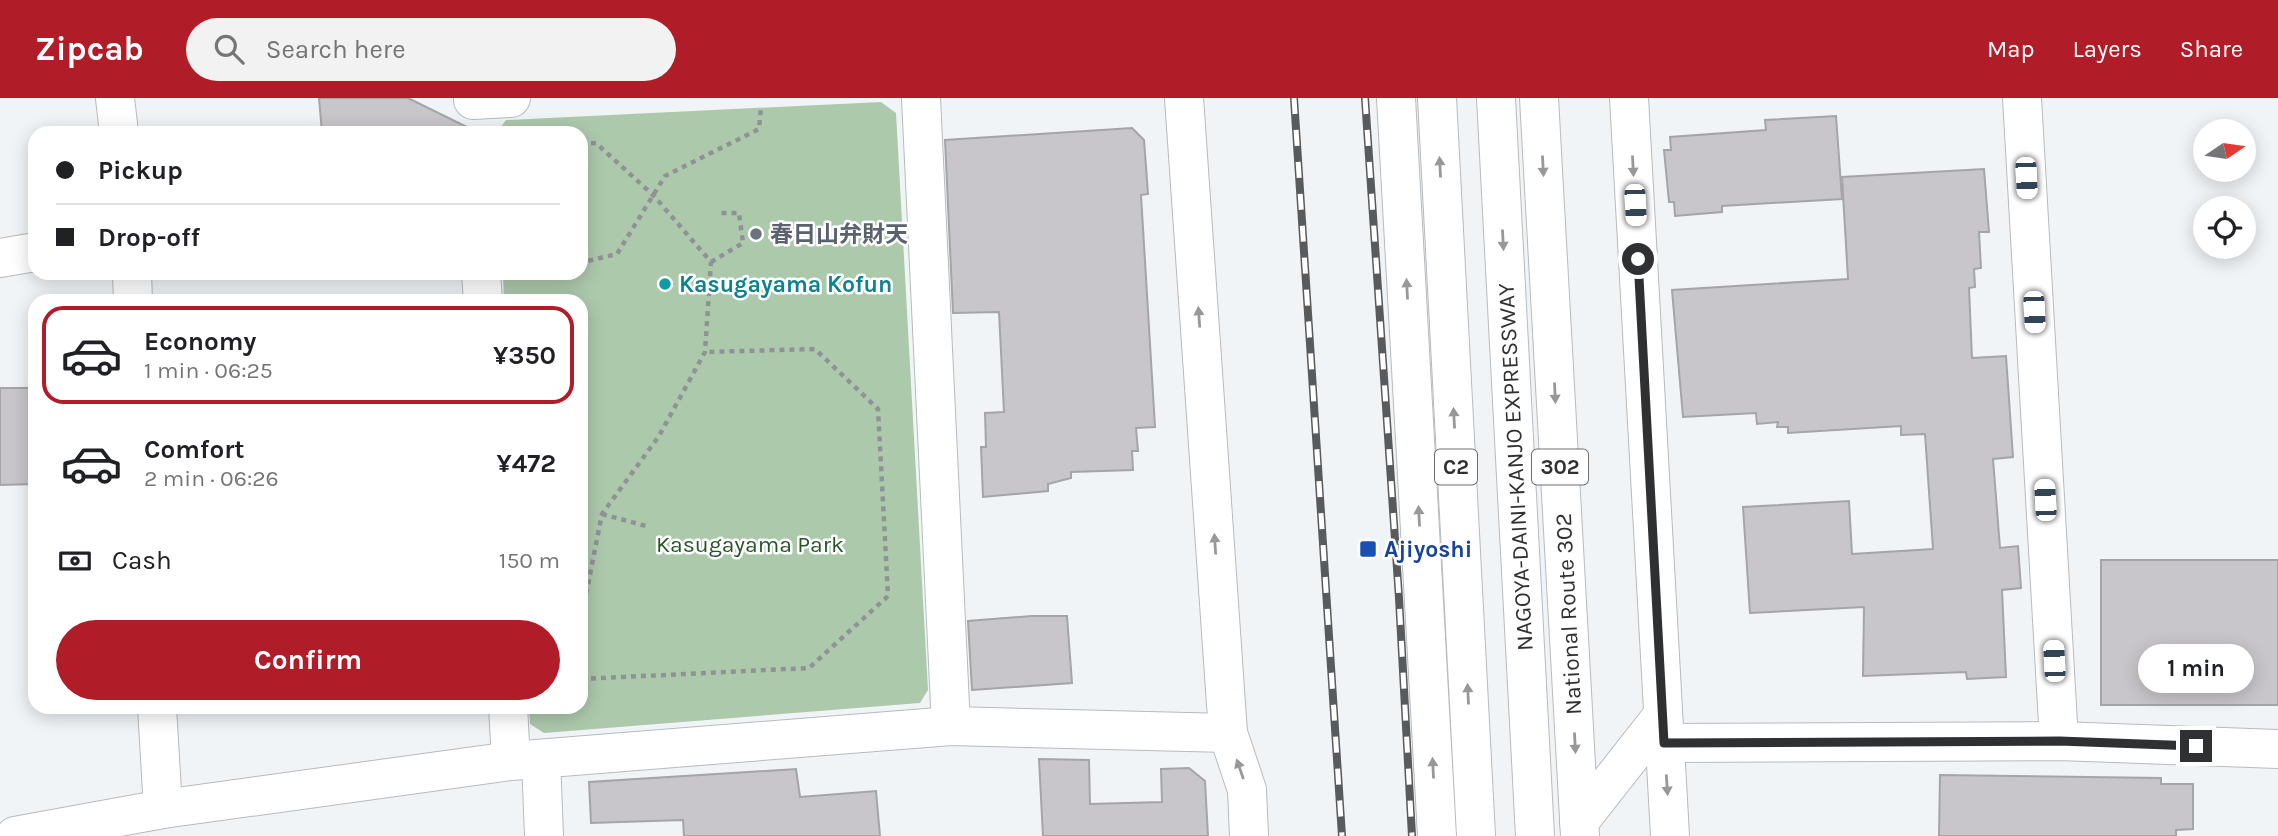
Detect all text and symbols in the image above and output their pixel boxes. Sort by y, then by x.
search box [186,18,676,81]
text: Zipcab [35,30,144,68]
icon: search [210,30,248,68]
text: Search here [266,34,406,65]
text: Map [1987,35,2035,63]
text: Layers [2073,35,2142,63]
text: Share [2180,35,2243,63]
north arrow [2193,119,2256,182]
map controls [2193,119,2256,259]
text: Pickup [98,155,183,186]
one-way arrow [1435,155,1446,177]
one-way arrow [1538,155,1549,177]
one-way arrow [1627,155,1638,177]
car [2015,156,2038,200]
car [1624,183,1647,227]
button: locate [2193,196,2256,259]
place label: 春日山弁財天 [770,221,908,248]
text: Drop-off [98,222,200,253]
marker: 春日山弁財天 [748,226,764,242]
one-way arrow [1498,229,1509,251]
route start [1622,243,1654,275]
place label: Kasugayama Kofun [679,271,892,298]
marker: Kasugayama Kofun [657,276,673,292]
one-way arrow [1401,278,1412,300]
street label: NAGOYA-DAINI-KANJO EXPRESSWAY [1492,282,1539,652]
car [2023,290,2046,334]
one-way arrow [1193,306,1204,328]
icon: car [60,324,123,387]
text: Economy [144,326,256,357]
text: ¥350 [493,340,556,371]
text: 1 min · 06:25 [144,357,273,384]
one-way arrow [1550,383,1561,405]
one-way arrow [1448,407,1459,429]
icon: car [60,432,123,495]
text: Comfort [144,434,245,465]
text: ¥472 [497,448,556,479]
road number: C2 [1435,450,1477,484]
road number: 302 [1532,450,1588,484]
text: 2 min · 06:26 [144,465,279,492]
car [2034,478,2057,522]
one-way arrow [1414,505,1425,527]
street label: National Route 302 [1550,512,1587,716]
park label: Kasugayama Park [656,531,844,558]
one-way arrow [1209,533,1220,555]
place label: Ajiyoshi [1384,536,1472,563]
marker: Ajiyoshi [1358,539,1378,559]
icon: cash [56,542,94,580]
text: Cash [112,545,172,576]
text: 150 m [499,547,560,574]
button: Confirm [56,620,560,700]
car [2043,639,2066,683]
callout: 1 min [2138,644,2254,694]
text: 1 min [2167,655,2225,682]
one-way arrow [1463,683,1474,705]
route end [2180,730,2212,762]
one-way arrow [1570,732,1581,754]
one-way arrow [1427,757,1438,779]
one-way arrow [1234,758,1245,779]
one-way arrow [1662,774,1673,796]

